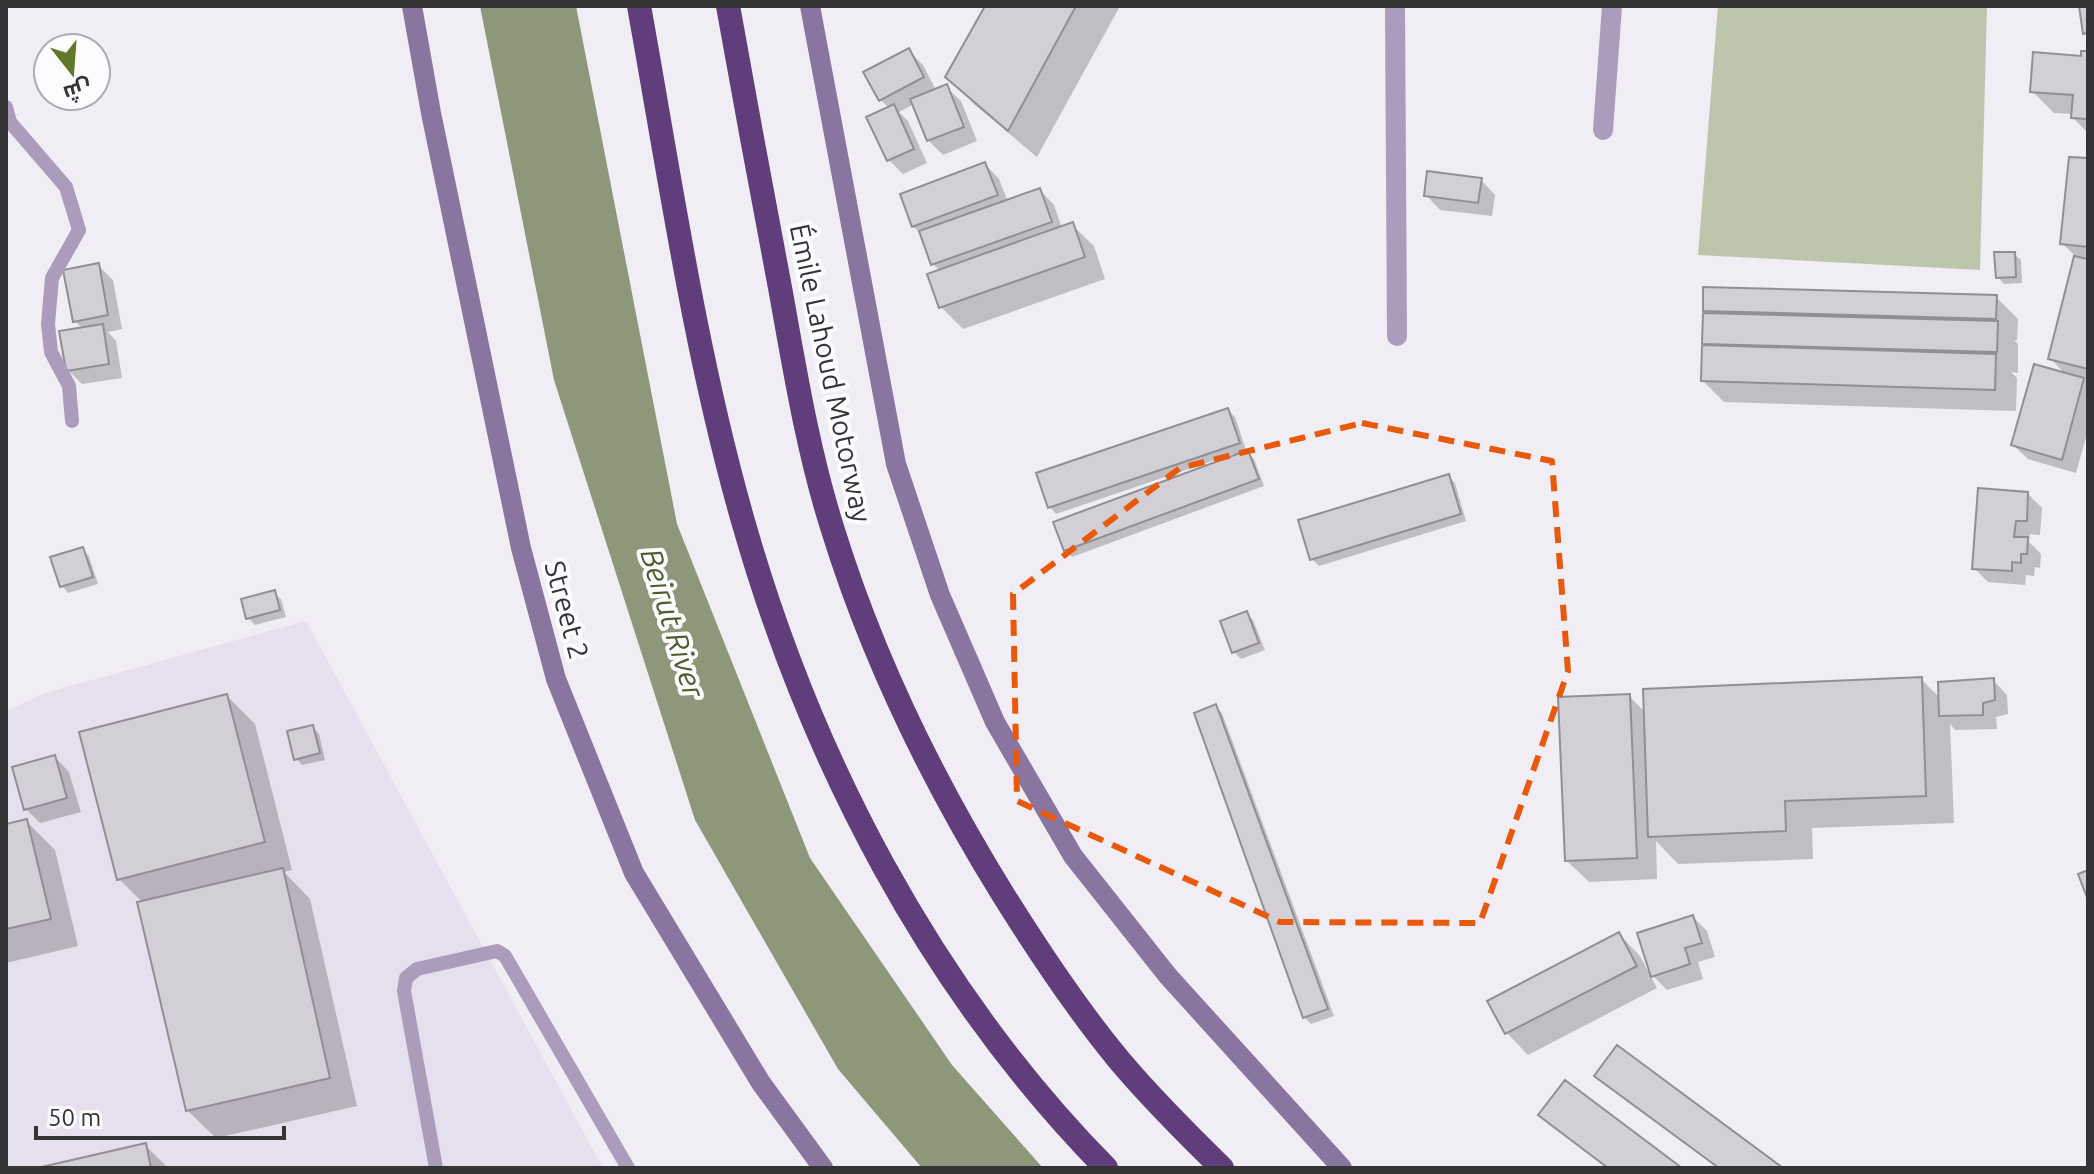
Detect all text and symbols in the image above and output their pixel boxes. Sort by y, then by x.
north arrow [32,32,112,112]
text: ش [60,74,95,108]
street label: Émile Lahoud Motorway [785,221,879,525]
water label: Beirut River [634,544,712,703]
street label: Street 2 [540,557,595,662]
scale bar [36,1090,284,1140]
text: 50 m [48,1104,101,1131]

